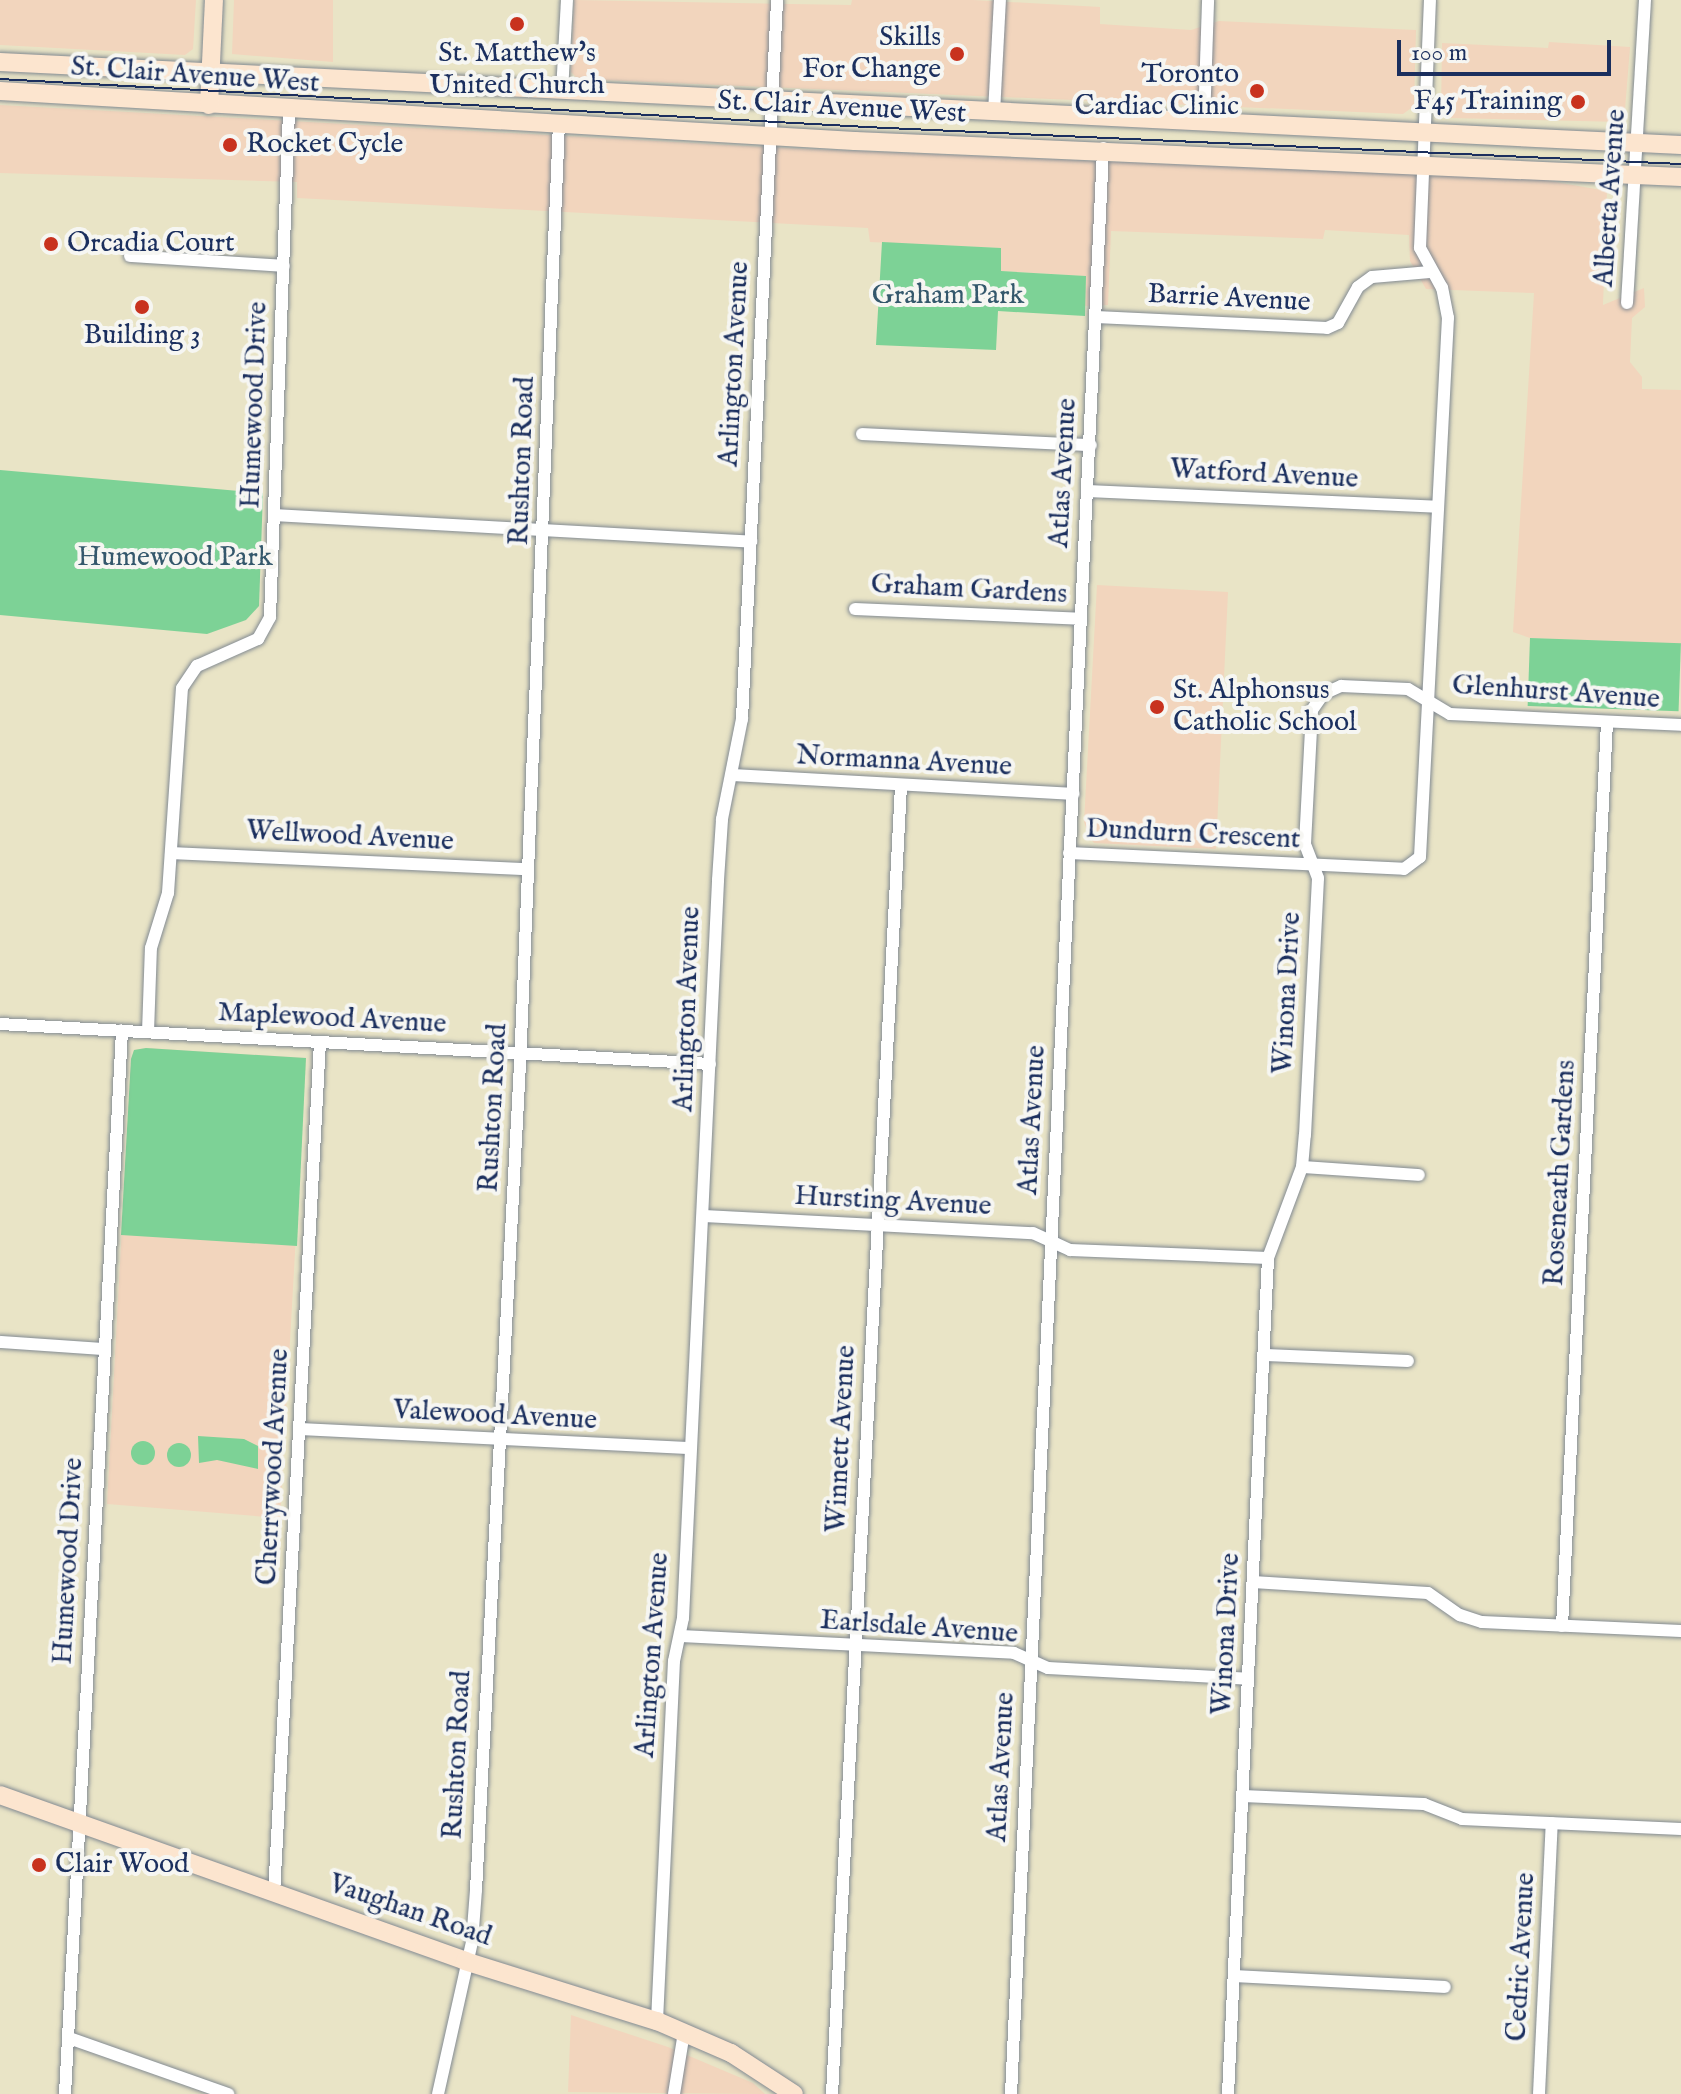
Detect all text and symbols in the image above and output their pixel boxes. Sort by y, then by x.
marker: St. Matthew's United Church [508,15,526,33]
place label: Skills For Change [802,21,941,87]
scale bar [1401,24,1615,74]
place label: St. Matthew's United Church [429,37,605,103]
text: 100 m [1411,38,1467,69]
marker: Skills For Change [948,45,966,63]
street label: St. Clair Avenue West [70,51,320,101]
place label: Toronto Cardiac Clinic [1074,58,1239,124]
marker: Toronto Cardiac Clinic [1246,80,1268,102]
street label: St. Clair Avenue West [717,85,967,131]
place label: F45 Training [1414,85,1562,119]
marker: F45 Training [1569,93,1587,111]
street label: Alberta Avenue [1588,108,1634,288]
place label: Rocket Cycle [246,128,403,162]
marker: Rocket Cycle [221,136,239,154]
place label: Orcadia Court [67,227,235,261]
marker: Orcadia Court [42,235,60,253]
street label: Arlington Avenue [713,260,757,468]
street label: Barrie Avenue [1147,278,1311,320]
park label: Graham Park [872,279,1024,313]
marker: Building 3 [133,298,151,316]
street label: Humewood Drive [235,301,275,509]
place label: Building 3 [83,319,201,353]
street label: Rushton Road [503,376,543,546]
street label: Atlas Avenue [1043,397,1085,549]
street label: Watford Avenue [1169,453,1359,497]
park label: Humewood Park [77,541,273,575]
street label: Graham Gardens [870,568,1068,612]
street label: Glenhurst Avenue [1451,669,1661,717]
place label: St. Alphonsus Catholic School [1173,674,1357,740]
marker: St. Alphonsus Catholic School [1148,698,1166,716]
street label: Normanna Avenue [795,740,1013,784]
street label: Dundurn Crescent [1085,813,1301,857]
street label: Wellwood Avenue [245,815,455,859]
street label: Arlington Avenue [668,906,708,1112]
street label: Winona Drive [1267,911,1309,1075]
street label: Maplewood Avenue [217,996,447,1042]
street label: Rushton Road [473,1023,515,1193]
street label: Atlas Avenue [1012,1044,1054,1196]
street label: Roseneath Gardens [1538,1059,1584,1287]
street label: Hursting Avenue [794,1180,992,1224]
street label: Winnett Avenue [820,1344,864,1534]
street label: Cherrywood Avenue [251,1348,297,1586]
street label: Valewood Avenue [392,1394,598,1438]
street label: Humewood Drive [47,1457,91,1665]
street label: Arlington Avenue [629,1551,677,1759]
street label: Winona Drive [1206,1552,1248,1716]
street label: Earlsdale Avenue [819,1604,1019,1652]
street label: Rushton Road [437,1670,479,1840]
street label: Atlas Avenue [981,1691,1023,1843]
place label: Clair Wood [55,1848,189,1882]
marker: Clair Wood [30,1856,48,1874]
street label: Vaughan Road [324,1867,496,1955]
street label: Cedric Avenue [1501,1872,1543,2042]

